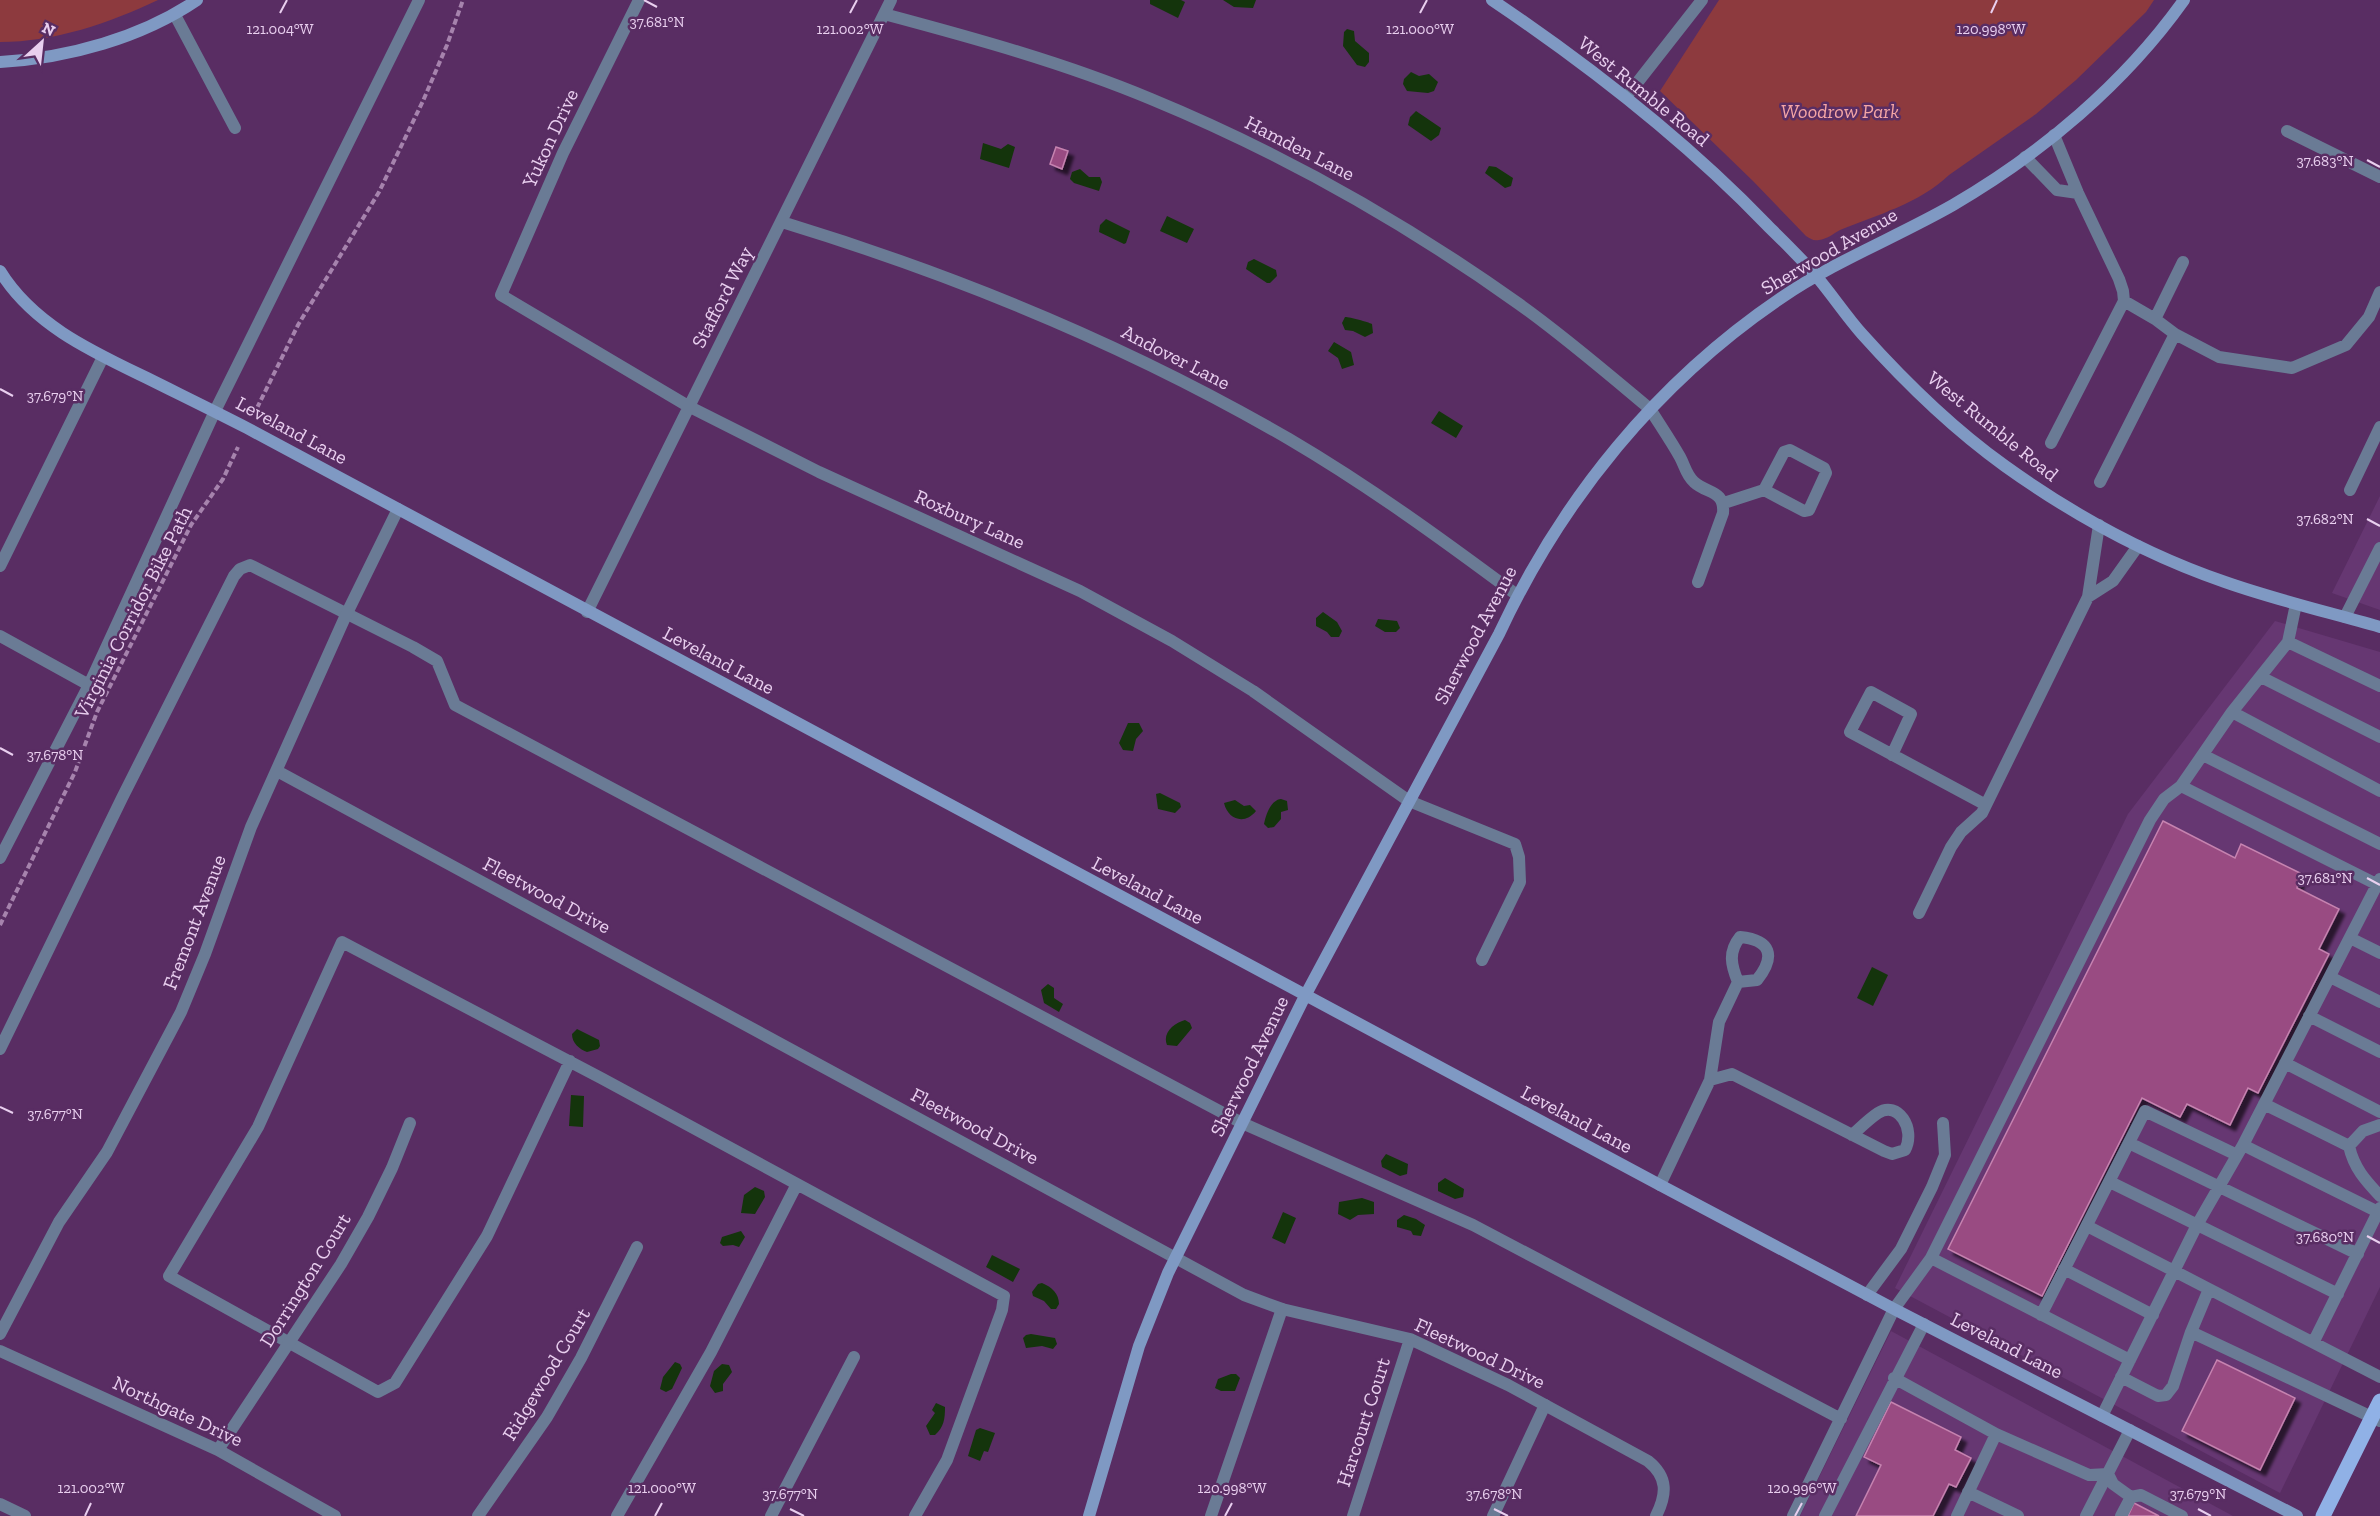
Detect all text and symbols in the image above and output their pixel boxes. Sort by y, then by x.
north arrow [12,12,72,72]
text: 37.681°N [629,13,685,31]
text: N [39,18,58,40]
text: 121.004°W [246,20,314,38]
text: 121.002°W [816,20,884,38]
text: 121.000°W [1386,20,1454,38]
text: 120.998°W [1956,20,2026,38]
street label: West Rumble Road [1574,31,1714,151]
street label: Yukon Drive [516,85,583,192]
park label: Woodrow Park [1781,99,1899,123]
street label: Hamden Lane [1241,110,1359,186]
text: 37.683°N [2297,152,2353,170]
street label: Sherwood Avenue [1757,202,1901,300]
street label: Stafford Way [686,242,758,352]
street label: Andover Lane [1118,319,1234,395]
street label: West Rumble Road [1923,366,2063,486]
text: 37.679°N [27,387,83,405]
street label: Leveland Lane [232,391,352,469]
street label: Roxbury Lane [911,484,1029,554]
street label: Virginia Corridor Bike Path [68,501,197,723]
text: 37.682°N [2296,510,2354,528]
street label: Sherwood Avenue [1428,562,1522,708]
street label: Leveland Lane [659,621,779,699]
text: 37.678°N [27,746,83,764]
street label: Fremont Avenue [157,851,231,993]
street label: Fleetwood Drive [479,851,615,939]
street label: Leveland Lane [1088,851,1208,929]
text: 37.681°N [2297,869,2353,887]
street label: Sherwood Avenue [1205,992,1293,1140]
street label: Leveland Lane [1517,1080,1637,1158]
street label: Fleetwood Drive [907,1082,1043,1170]
text: 37.677°N [27,1105,83,1123]
street label: Dorrington Court [254,1208,356,1351]
text: 37.680°N [2296,1228,2354,1246]
street label: Ridgewood Court [497,1303,595,1445]
street label: Leveland Lane [1947,1306,2067,1384]
street label: Fleetwood Drive [1411,1312,1549,1394]
street label: Harcourt Court [1331,1354,1395,1490]
street label: Northgate Drive [109,1370,247,1452]
text: 121.002°W [57,1479,125,1497]
text: 121.000°W [628,1479,696,1497]
text: 120.998°W [1197,1479,1267,1497]
text: 120.996°W [1768,1479,1836,1497]
text: 37.677°N [762,1485,818,1503]
text: 37.678°N [1466,1485,1522,1503]
text: 37.679°N [2170,1485,2226,1503]

